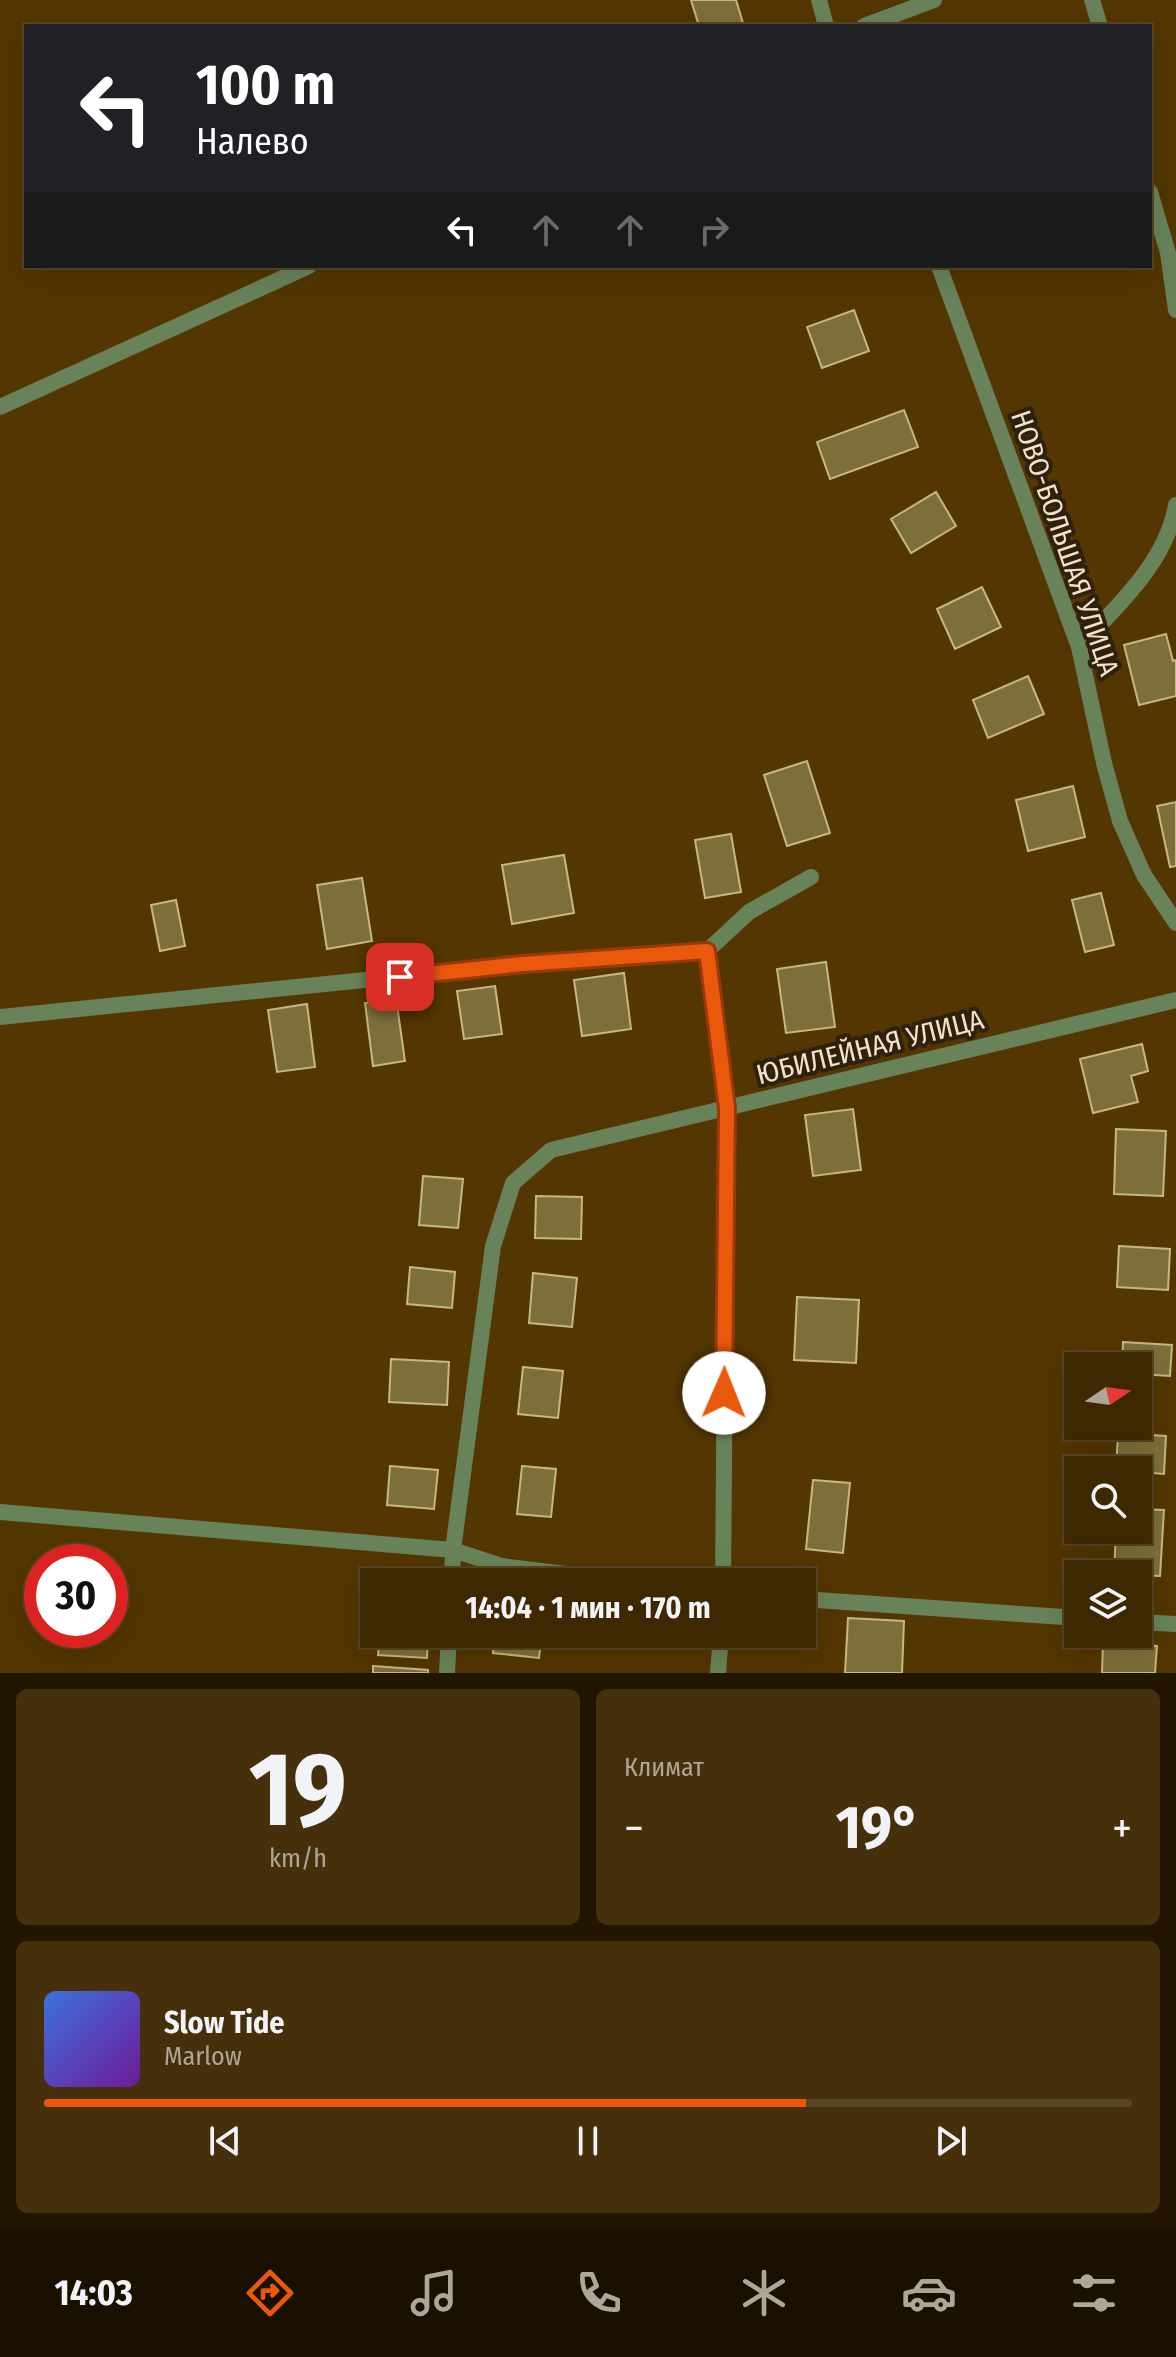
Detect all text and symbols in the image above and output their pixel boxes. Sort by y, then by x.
text: 100 m [196,52,335,119]
icon: left [64,56,168,160]
text: Налево [196,120,309,164]
icon: left [440,208,484,252]
icon: ahead [524,208,568,252]
icon: ahead [608,208,652,252]
icon: right [692,208,736,252]
street label: НОВО-БОЛЬШАЯ УЛИЦА [1004,406,1126,680]
pin [366,943,434,1011]
icon: arrive [378,955,422,999]
street label: ЮБИЛЕЙНАЯ УЛИЦА [753,1003,987,1091]
position arrow [682,1351,766,1435]
north arrow [1064,1352,1152,1440]
map controls [1064,1352,1152,1648]
button: search [1064,1456,1152,1544]
speed limit sign: 30 [24,1544,128,1648]
button: layers [1064,1560,1152,1648]
text: 14:04 · 1 мин · 170 m [465,1590,711,1626]
text: 19 [249,1728,347,1853]
text: Климат [624,1752,704,1783]
text: 19° [836,1792,920,1864]
text: − [624,1802,644,1855]
text: + [1112,1802,1132,1855]
text: km/h [269,1843,327,1874]
text: Slow Tide [164,2005,285,2041]
text: Marlow [164,2041,242,2072]
icon: previous [203,2119,247,2163]
icon: pause [566,2119,610,2163]
icon: next [929,2119,973,2163]
icon: directions [242,2265,298,2321]
icon: music [406,2265,462,2321]
icon: phone [571,2265,627,2321]
icon: climate [736,2265,792,2321]
icon: car [901,2265,957,2321]
icon: filters [1066,2265,1122,2321]
text: 14:03 [54,2271,133,2315]

